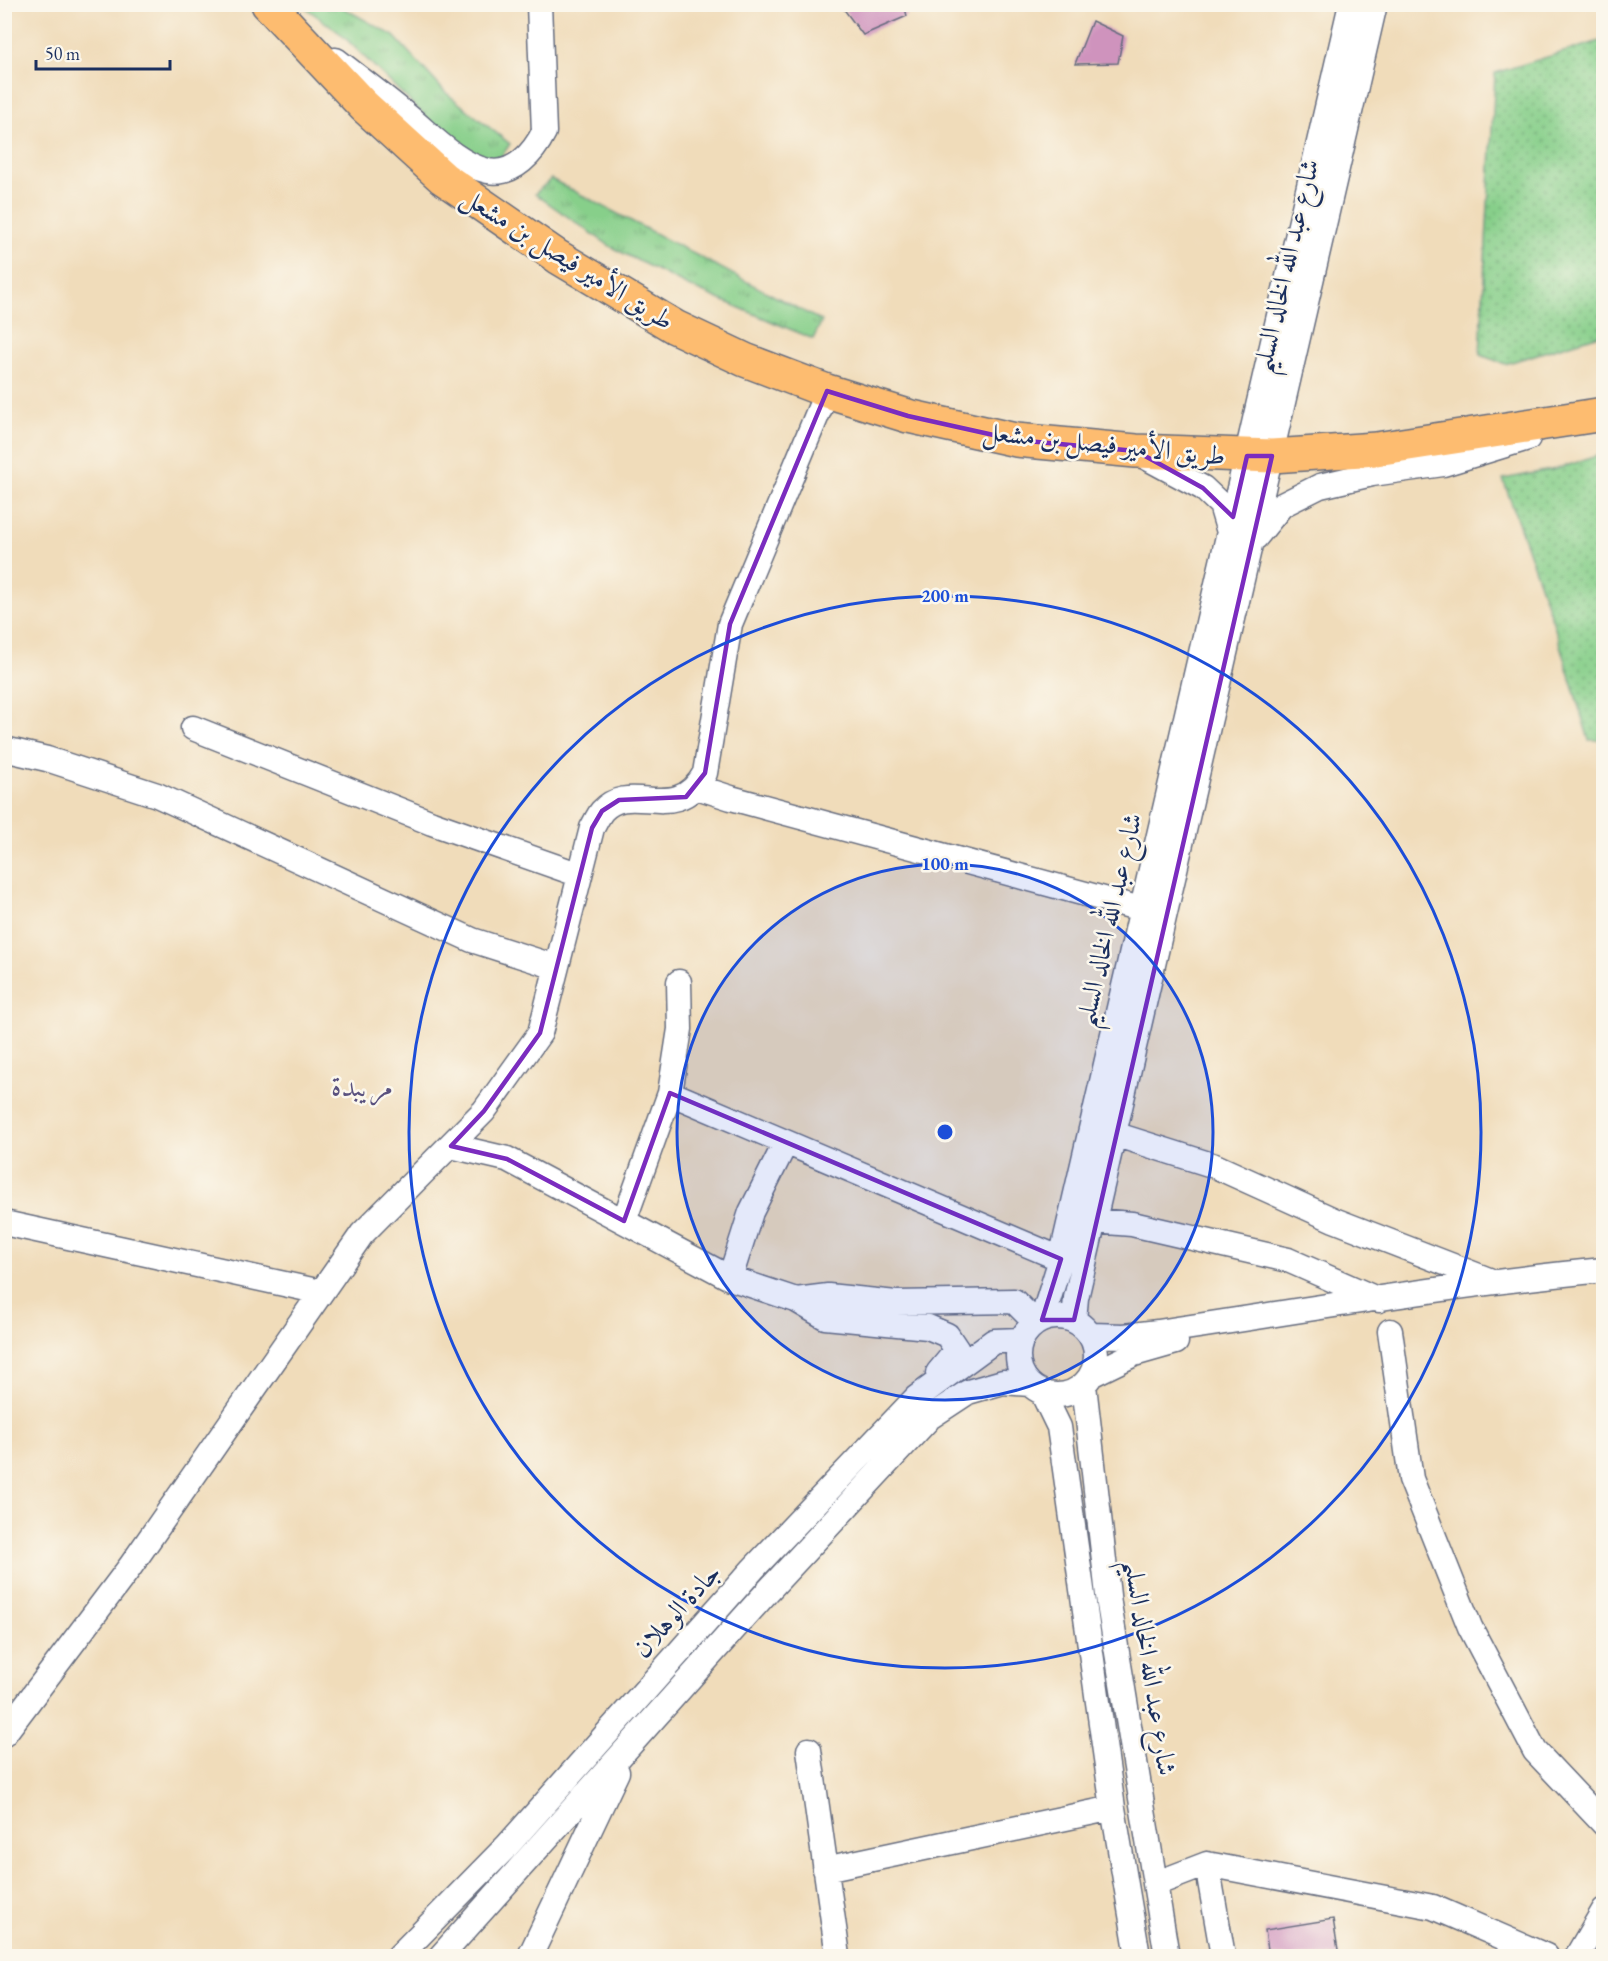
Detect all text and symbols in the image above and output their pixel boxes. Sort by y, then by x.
scale bar [36,33,170,71]
text: 50 m [45,42,80,65]
street label: شارع عبد الله الخالد السليم [1240,155,1336,379]
street label: طريق الأمير فيصل بن مشعل [454,177,682,339]
street label: طريق الأمير فيصل بن مشعل [981,411,1227,475]
text: 200 m [921,584,969,607]
street label: شارع عبد الله الخالد السليم [1063,809,1159,1033]
text: 100 m [921,852,969,875]
district label: مريبدة [331,1068,393,1106]
centre of rings [935,1122,955,1142]
street label: جادة الوهلان [624,1555,728,1665]
street label: شارع عبد الله الخالد السليم [1107,1556,1188,1779]

